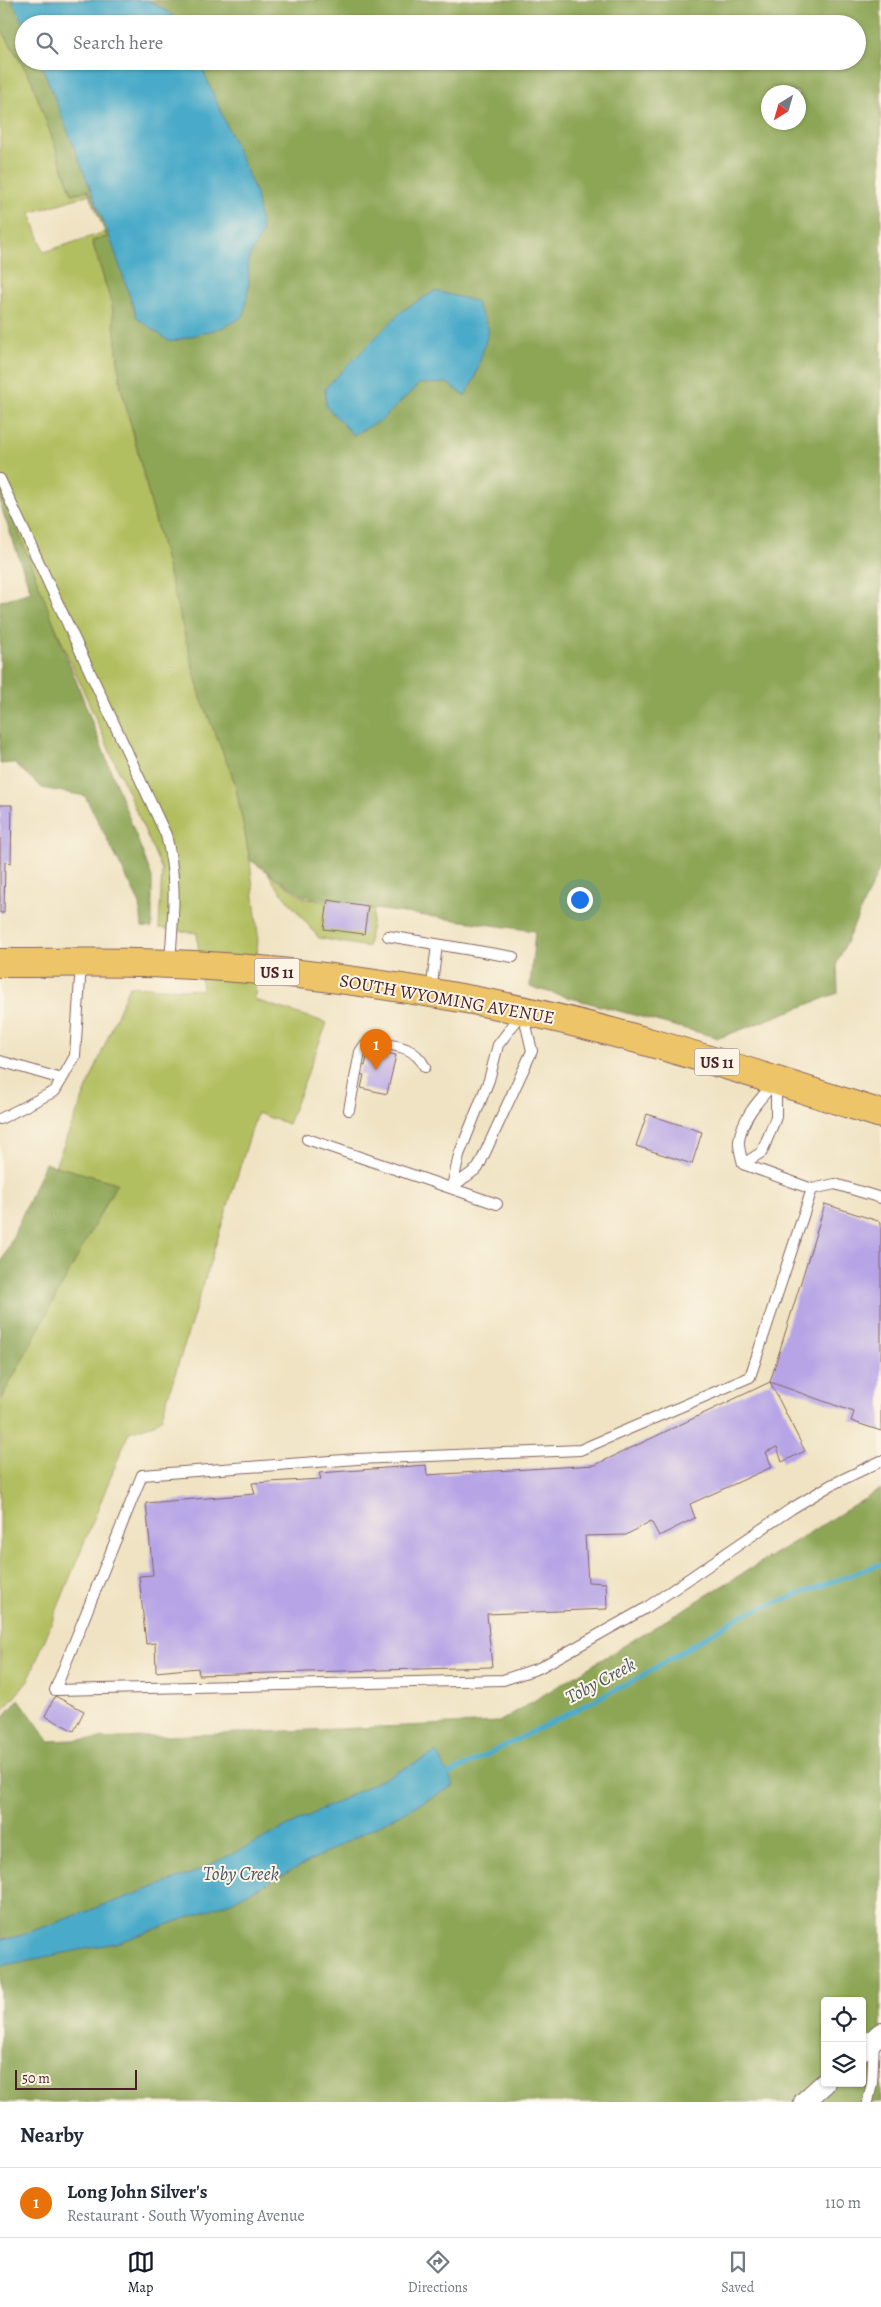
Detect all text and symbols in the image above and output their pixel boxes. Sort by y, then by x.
search box [15,15,866,70]
icon: search [33,29,61,57]
text: Search here [73,30,163,56]
north arrow [761,85,806,130]
your location [567,887,593,913]
road number: US 11 [254,959,300,986]
street label: SOUTH WYOMING AVENUE [338,968,556,1030]
pin: 1 [360,1029,392,1070]
road number: US 11 [694,1048,740,1076]
water label: Toby Creek [561,1652,640,1710]
water label: Toby Creek [203,1861,279,1887]
map controls [821,1997,866,2087]
button: locate [821,1997,866,2042]
button: layers [821,2042,866,2087]
scale bar [15,2067,138,2090]
text: 50 m [22,2069,50,2088]
text: Nearby [20,2121,83,2149]
text: Long John Silver's [67,2179,207,2205]
text: 1 [33,2192,39,2214]
text: 110 m [825,2192,861,2214]
text: Restaurant · South Wyoming Avenue [67,2205,305,2227]
tab: Map [127,2248,155,2297]
tab: Directions [408,2248,468,2297]
tab: Saved [721,2248,754,2297]

